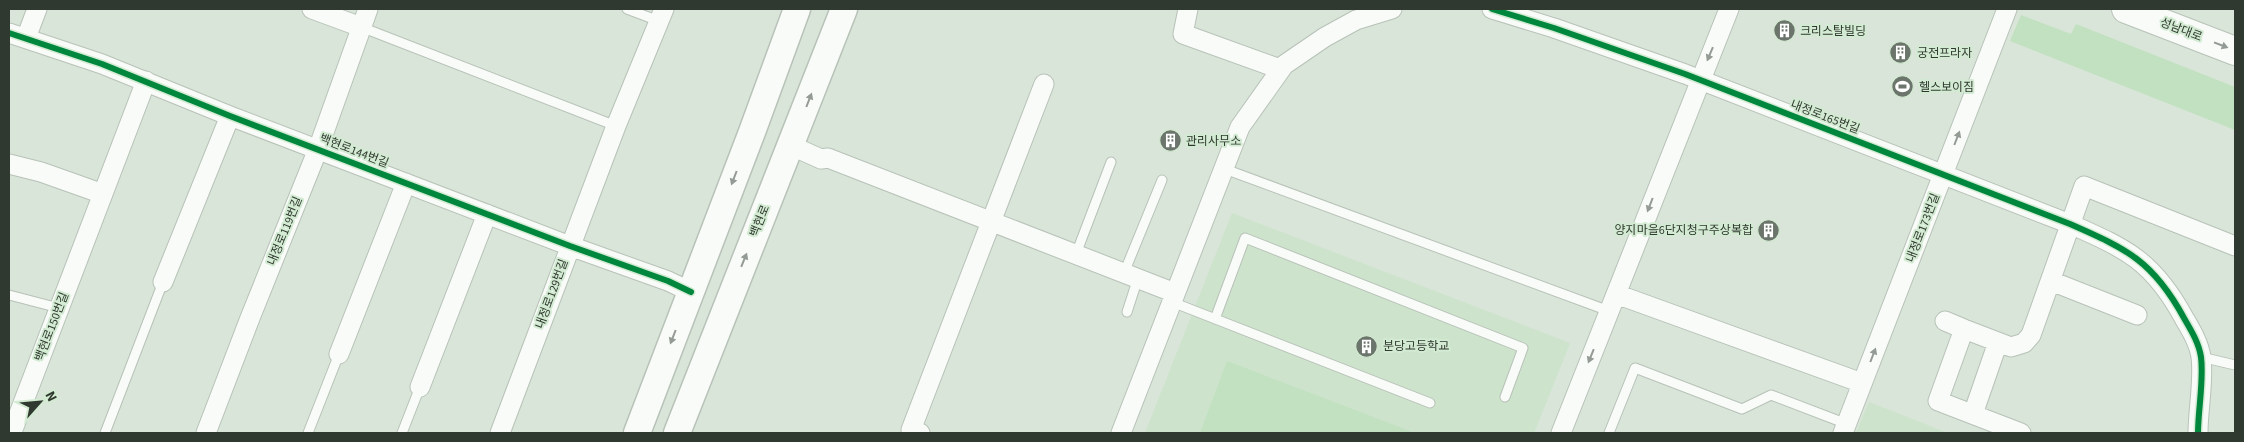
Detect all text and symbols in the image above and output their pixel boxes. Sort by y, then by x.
street label: 성남대로 [2157,14,2205,46]
building icon: 크리스탈빌딩 [1772,19,1796,43]
place label: 크리스탈빌딩 [1800,23,1866,40]
building icon: 궁전프라자 [1889,41,1913,65]
one-way arrow [2214,41,2229,49]
place label: 궁전프라자 [1917,45,1972,62]
one-way arrow [1706,47,1714,62]
sports icon: 헬스보이짐 [1891,75,1915,99]
place label: 헬스보이짐 [1919,79,1974,96]
one-way arrow [805,92,813,107]
street label: 내정로165번길 [1788,96,1862,138]
building icon: 관리사무소 [1158,129,1182,153]
street label: 백현로144번길 [317,130,391,172]
one-way arrow [1954,131,1962,146]
place label: 관리사무소 [1186,133,1241,150]
one-way arrow [730,171,738,185]
street label: 내정로173번길 [1902,191,1944,265]
street label: 내정로119번길 [263,194,307,268]
one-way arrow [1646,198,1654,212]
street label: 백현로 [746,202,774,240]
building icon: 양지마을6단지청구주상복합 [1757,218,1781,242]
place label: 양지마을6단지청구주상복합 [1615,222,1753,239]
one-way arrow [741,253,749,267]
street label: 내정로129번길 [532,257,572,331]
street label: 백현로150번길 [31,290,73,364]
one-way arrow [669,330,676,345]
building icon: 분당고등학교 [1355,334,1379,358]
place label: 분당고등학교 [1383,338,1449,355]
one-way arrow [1869,347,1877,362]
one-way arrow [1587,349,1595,364]
north arrow [15,377,65,427]
text: N [40,388,62,405]

